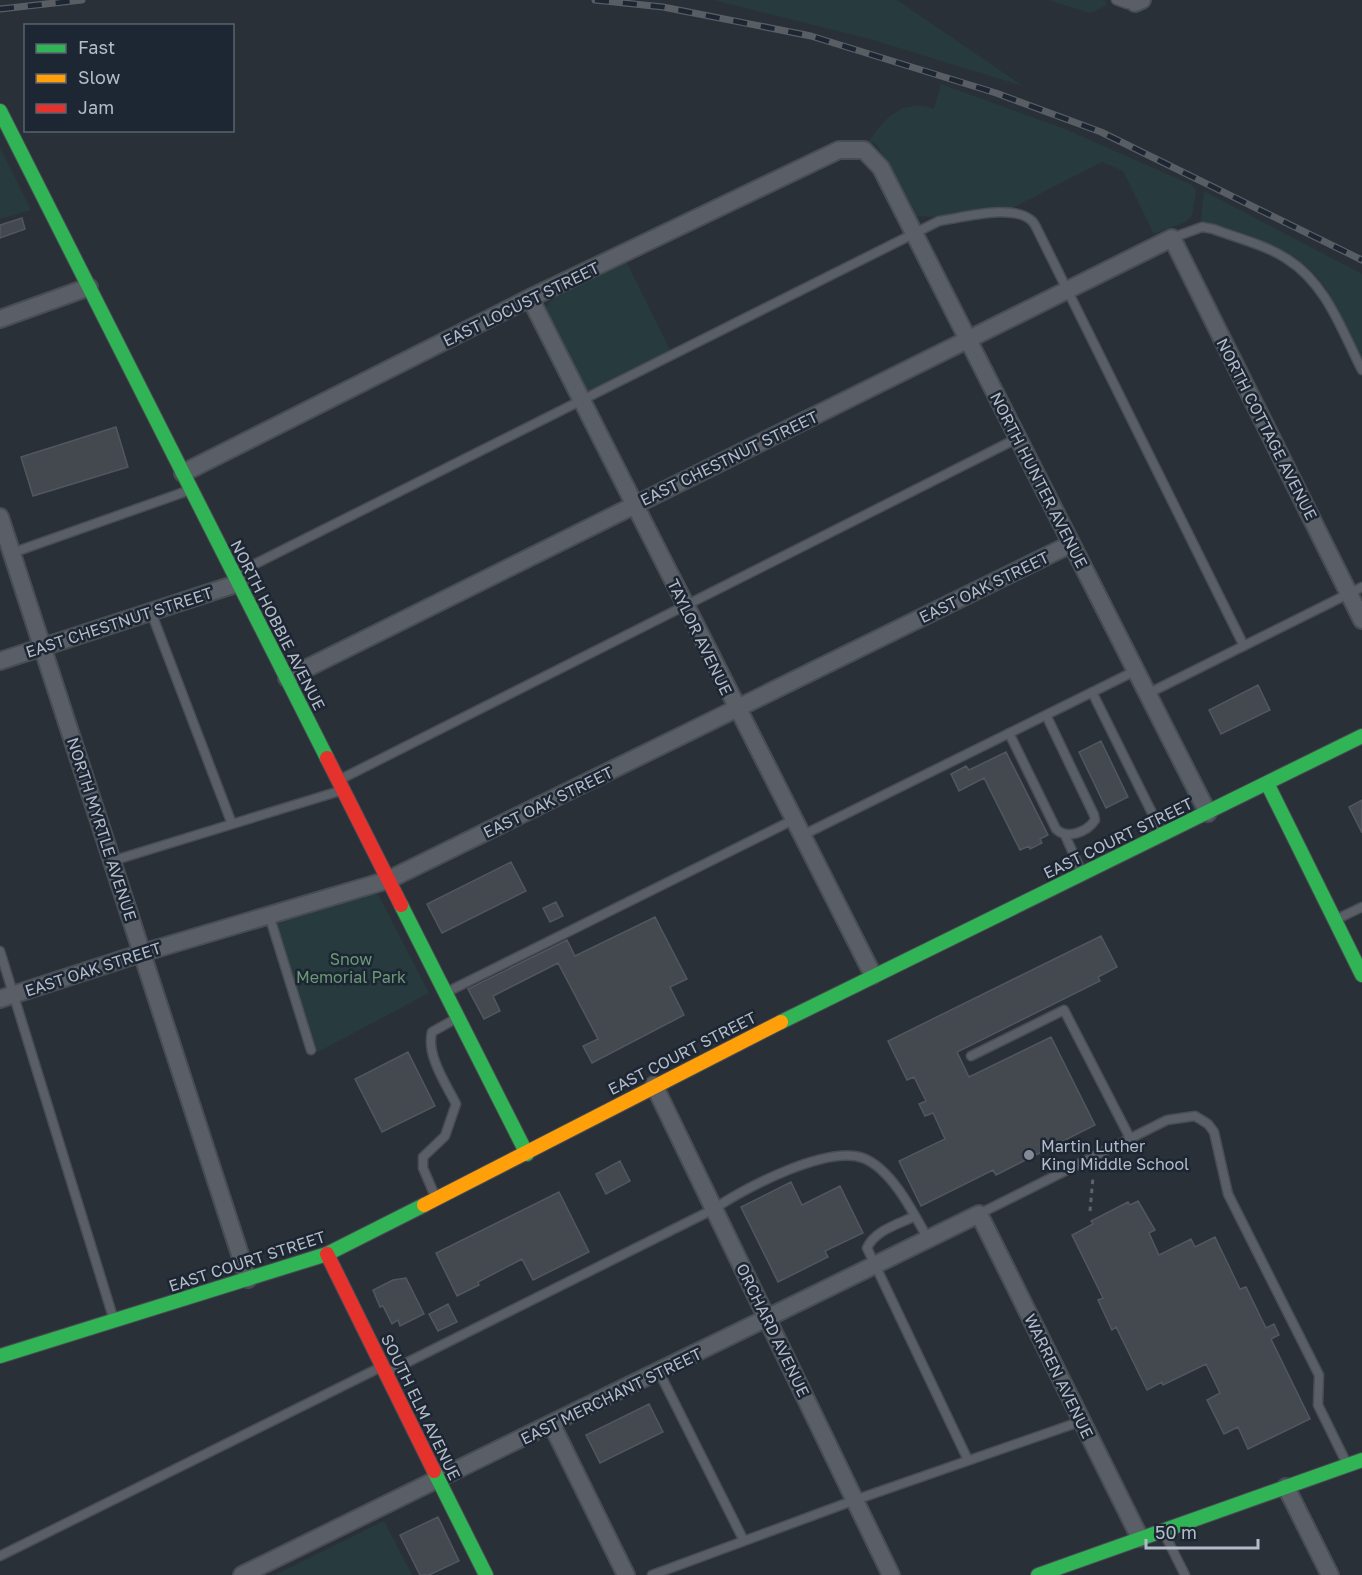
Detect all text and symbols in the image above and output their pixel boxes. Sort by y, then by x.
legend [24,24,234,132]
text: Fast [78,36,115,58]
text: Slow [78,66,121,88]
text: Jam [78,96,114,118]
street label: EAST LOCUST STREET [439,257,603,351]
street label: NORTH COTTAGE AVENUE [1212,335,1322,523]
street label: NORTH HUNTER AVENUE [986,389,1092,571]
street label: EAST CHESTNUT STREET [637,406,821,510]
street label: NORTH HOBBIE AVENUE [226,537,330,713]
street label: EAST OAK STREET [916,547,1052,627]
street label: TAYLOR AVENUE [663,576,737,698]
street label: EAST CHESTNUT STREET [23,582,215,662]
street label: NORTH MYRTLE AVENUE [63,735,141,923]
street label: EAST OAK STREET [480,762,616,842]
street label: EAST COURT STREET [1040,793,1196,883]
street label: EAST OAK STREET [22,938,164,1000]
park label: Snow Memorial Park [296,949,406,987]
street label: EAST COURT STREET [604,1007,760,1099]
place label: Martin Luther King Middle School [1041,1136,1189,1174]
marker: Martin Luther King Middle School [1022,1148,1036,1162]
street label: EAST COURT STREET [166,1226,328,1296]
street label: ORCHARD AVENUE [732,1260,814,1400]
street label: WARREN AVENUE [1020,1310,1098,1442]
street label: SOUTH ELM AVENUE [377,1331,465,1483]
street label: EAST MERCHANT STREET [517,1343,705,1449]
scale bar [1146,1512,1258,1550]
text: 50 m [1155,1521,1197,1543]

